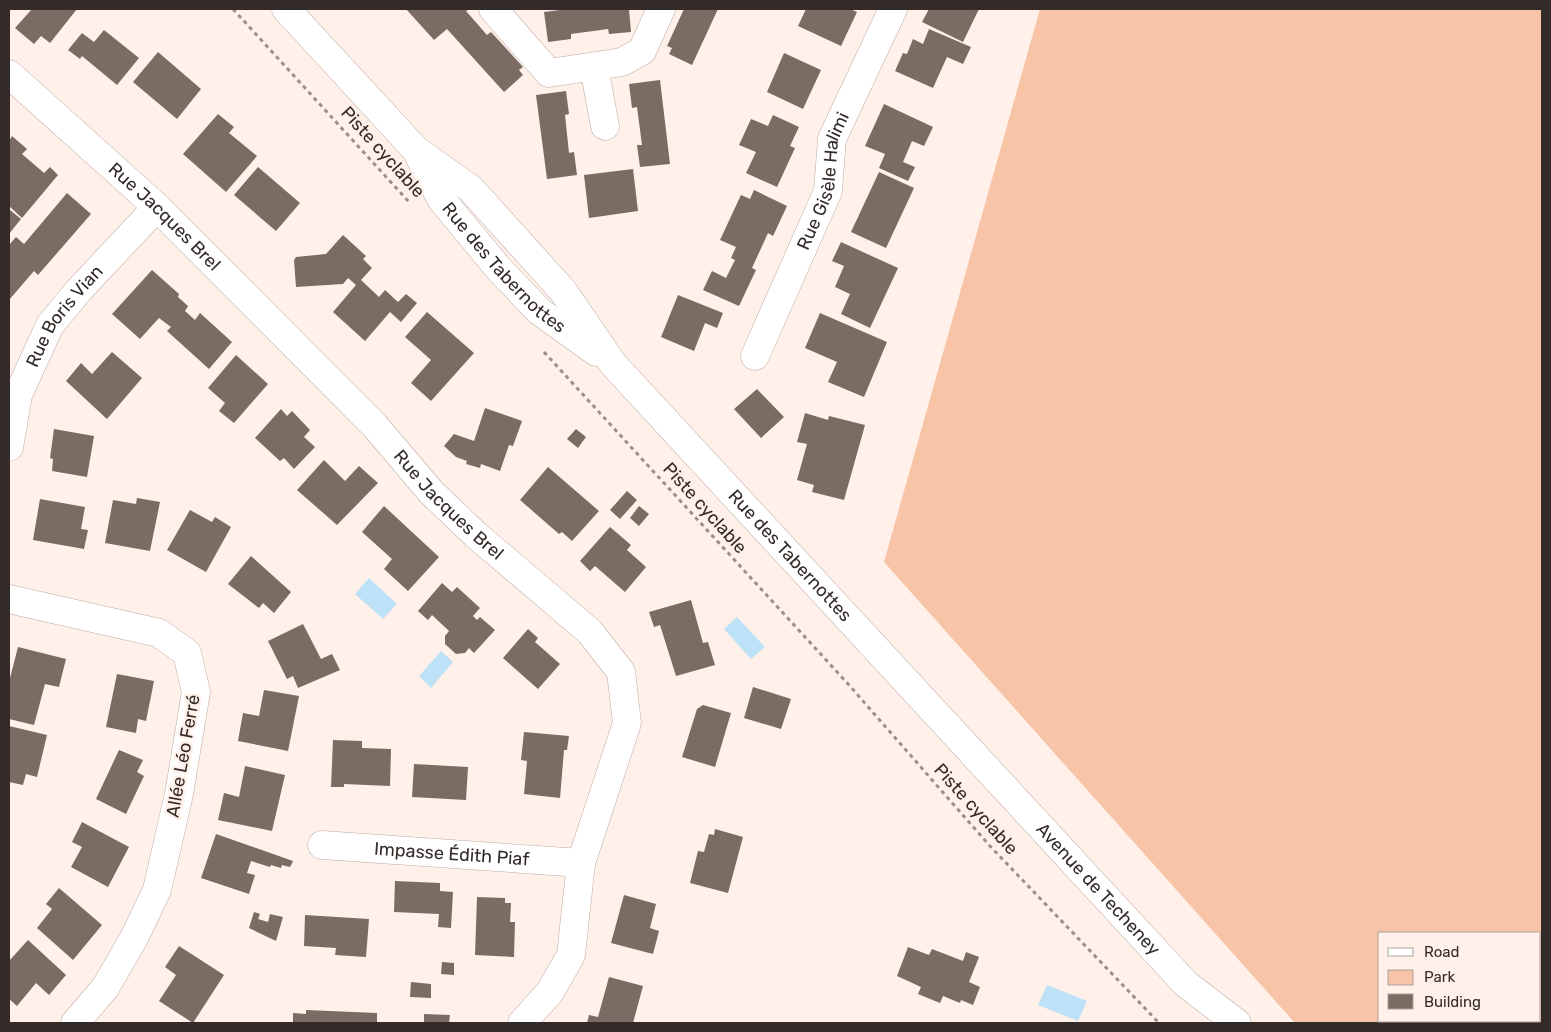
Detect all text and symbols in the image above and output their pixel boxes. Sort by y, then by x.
street label: Piste cyclable [336,102,430,202]
street label: Rue Gisèle Halimi [792,109,854,253]
street label: Rue Jacques Brel [104,158,225,275]
street label: Rue des Tabernottes [437,198,570,338]
street label: Rue Boris Vian [21,260,108,371]
street label: Rue Jacques Brel [389,445,508,565]
street label: Piste cyclable [658,458,752,558]
street label: Rue des Tabernottes [724,485,857,626]
street label: Allée Léo Ferré [161,693,205,819]
street label: Piste cyclable [929,759,1023,859]
street label: Avenue de Techeney [1032,818,1165,960]
street label: Impasse Édith Piaf [373,838,530,870]
legend [1378,932,1541,1022]
text: Road [1424,943,1460,961]
text: Park [1424,968,1455,986]
text: Building [1424,993,1481,1011]

